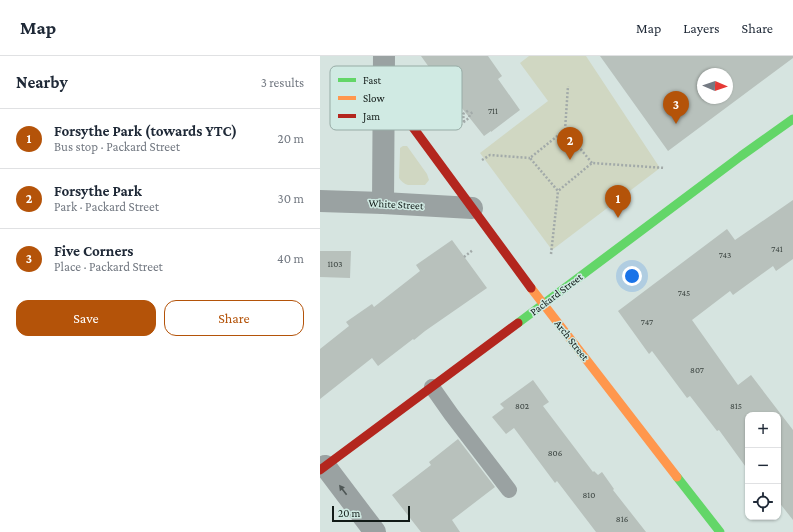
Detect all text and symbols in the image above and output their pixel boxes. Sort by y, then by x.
text: Map [20,17,56,38]
text: Map [636,20,661,36]
text: Layers [683,20,720,36]
text: Share [742,20,773,36]
legend [330,66,462,130]
north arrow [697,68,733,104]
text: Nearby [16,73,68,92]
text: Fast [363,74,382,86]
text: 3 results [261,75,304,90]
pin: 3 [663,91,689,124]
text: Slow [363,92,385,104]
house number: 711 [488,106,498,116]
text: Jam [362,110,380,123]
text: Forsythe Park (towards YTC) [54,123,237,139]
pin: 2 [557,127,583,160]
text: 1 [27,131,31,146]
text: 20 m [278,131,304,146]
text: Bus stop · Packard Street [54,139,180,154]
text: Forsythe Park [54,183,142,199]
pin: 1 [605,185,631,218]
text: 2 [26,191,32,206]
text: 30 m [278,191,304,206]
street label: White Street [368,197,424,211]
text: Park · Packard Street [54,199,159,214]
text: Five Corners [54,243,133,259]
house number: 741 [771,244,783,254]
house number: 743 [719,250,731,260]
text: 3 [26,251,32,266]
text: 40 m [277,251,304,266]
text: Place · Packard Street [54,259,163,274]
house number: 1103 [327,259,343,269]
your location [622,266,642,286]
street label: Packard Street [527,270,585,318]
house number: 745 [678,288,690,298]
button: Save [16,300,156,336]
button: Share [164,300,304,336]
street label: Arch Street [552,317,592,363]
house number: 747 [641,317,653,327]
house number: 807 [690,365,704,375]
house number: 802 [515,401,529,411]
house number: 815 [730,401,742,411]
map controls [745,412,781,520]
button: + [745,412,781,448]
house number: 806 [548,448,563,458]
button: − [745,448,781,484]
button: locate [745,484,781,520]
one-way arrow [339,485,347,495]
house number: 810 [583,490,595,500]
scale bar [332,504,410,523]
text: 20 m [338,507,360,519]
house number: 816 [616,514,629,524]

